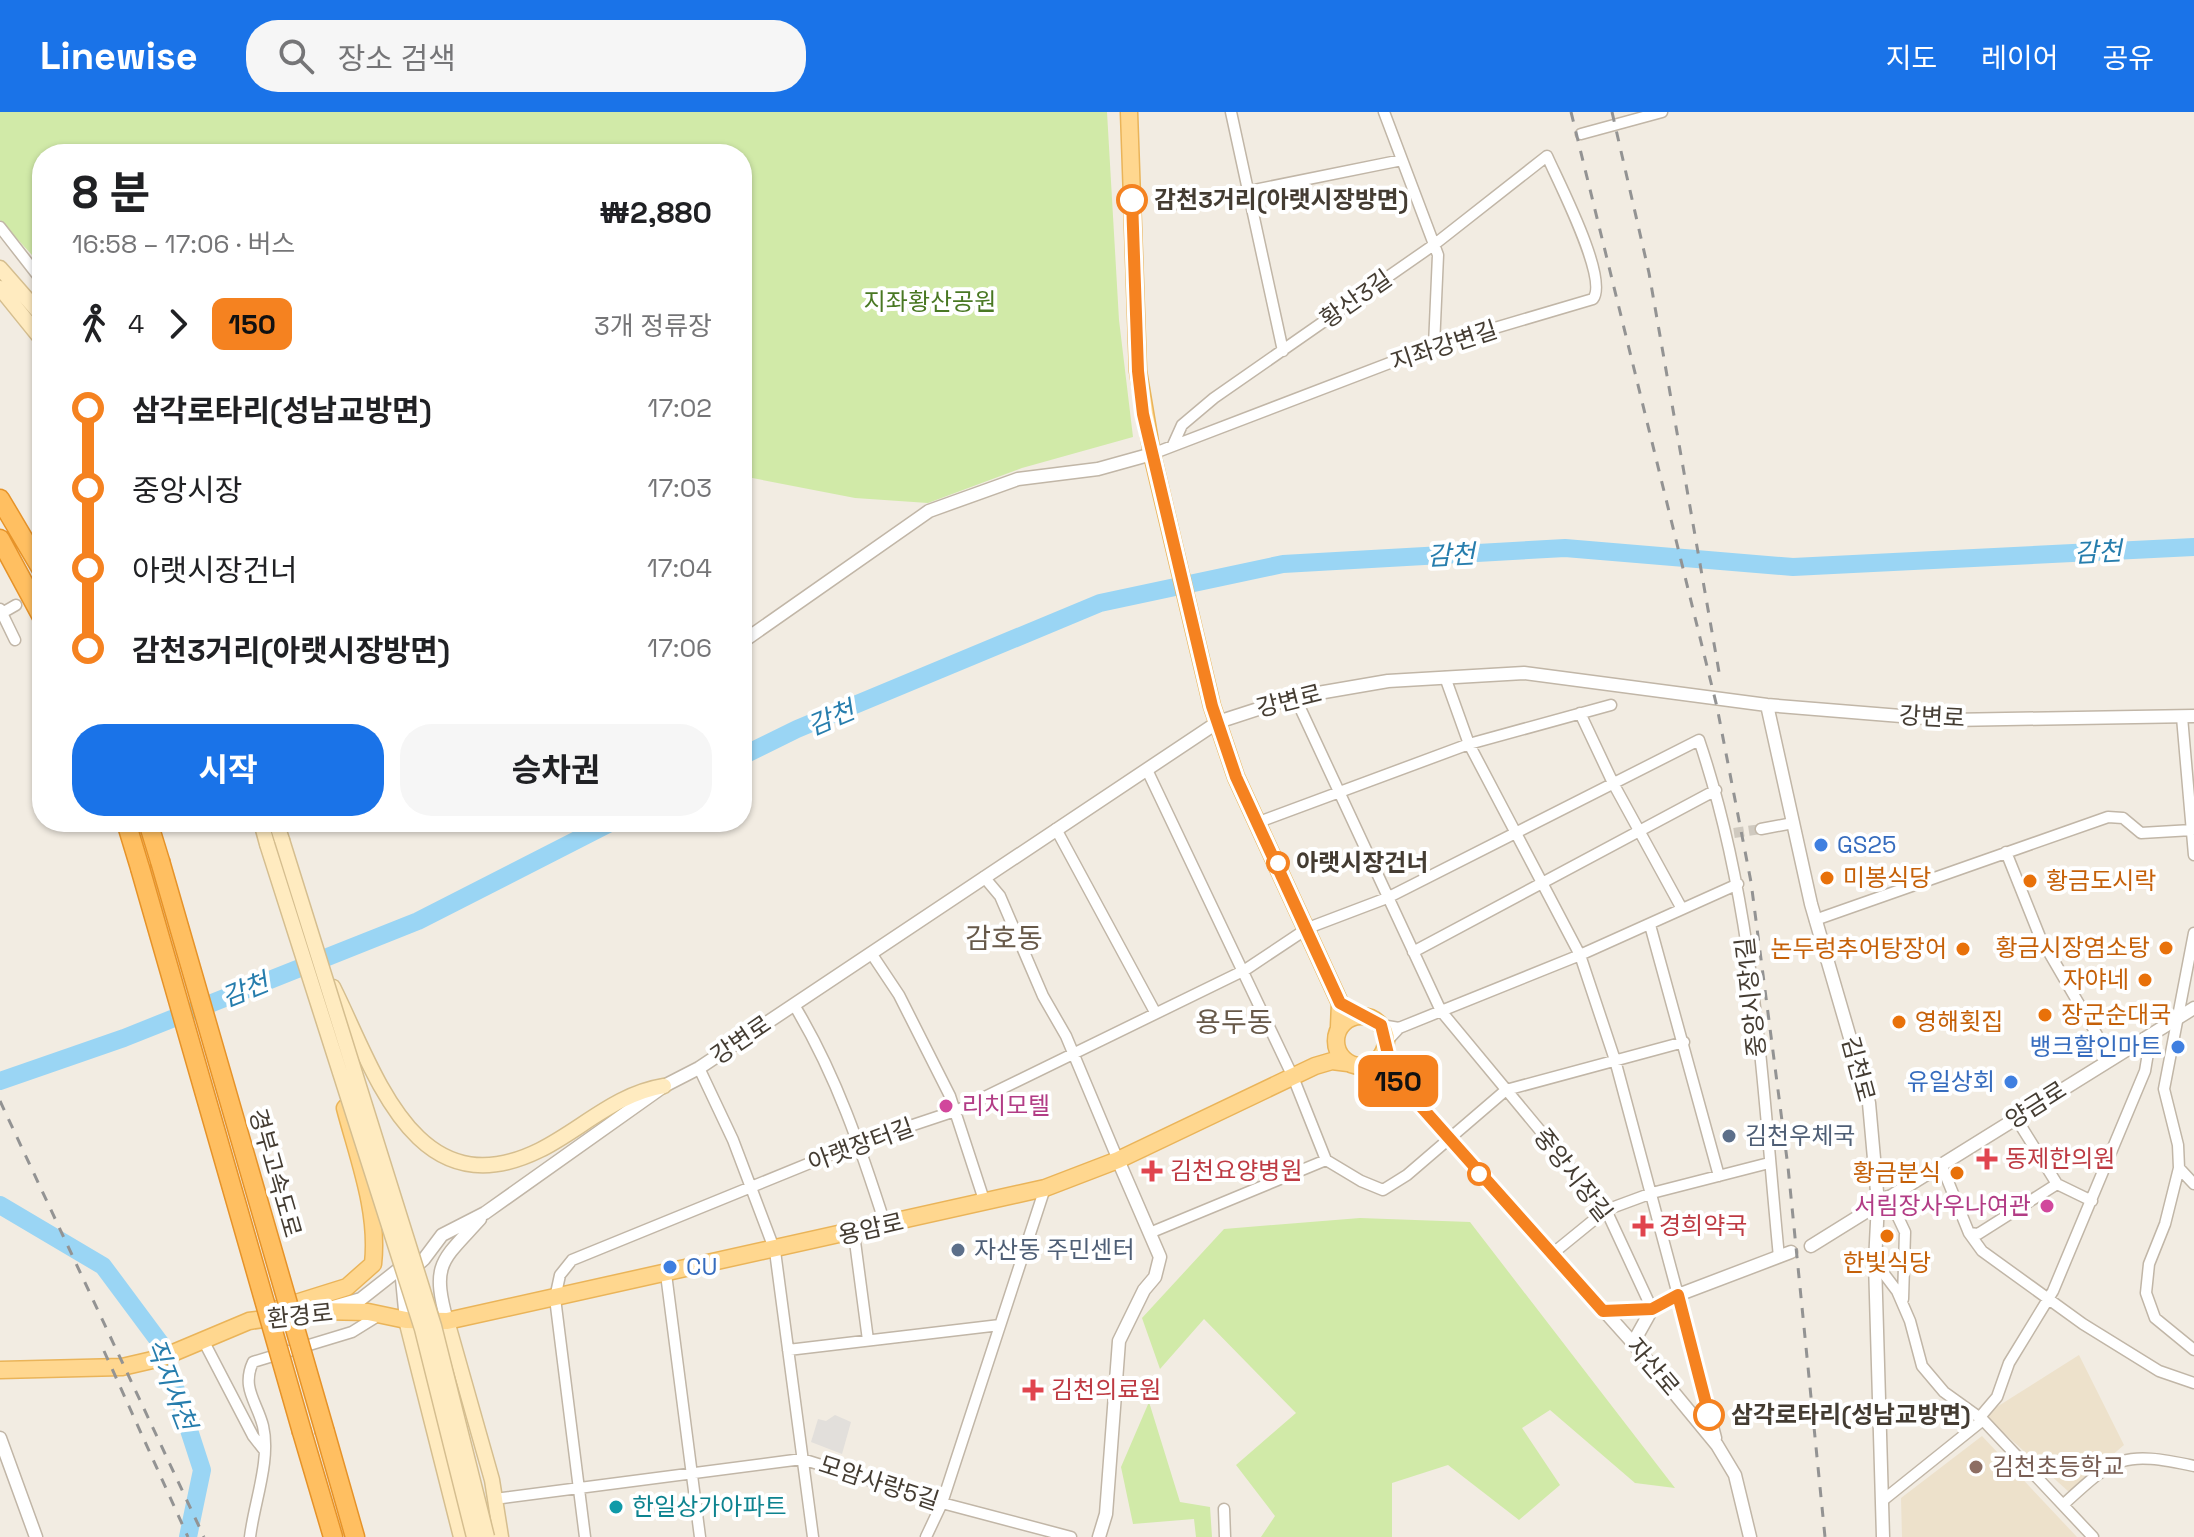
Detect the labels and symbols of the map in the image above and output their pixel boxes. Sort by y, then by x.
place label: 감천3거리(아랫시장방면) [1154,184,1408,215]
marker: 감천3거리(아랫시장방면) [1117,185,1147,215]
street label: 황산3길 [1314,263,1398,334]
park label: 지좌황산공원 [864,286,996,317]
street label: 지좌강변길 [1387,314,1501,377]
water label: 감천 [2073,534,2126,570]
water label: 감천 [1426,537,1479,573]
street label: 강변로 [1253,677,1325,724]
water label: 감천 [802,692,862,743]
street label: 강변로 [1898,699,1966,734]
place label: GS25 [1837,829,1896,860]
marker: GS25 [1812,836,1830,854]
place label: 아랫시장건너 [1296,847,1428,878]
marker: 아랫시장건너 [1267,852,1289,874]
place label: 미봉식당 [1843,862,1931,893]
place label: 황금도시락 [2046,865,2156,896]
marker: 미봉식당 [1818,869,1836,887]
marker: 황금도시락 [2021,872,2039,890]
district label: 감호동 [965,920,1043,956]
place label: 황금시장염소탕 [1995,932,2150,963]
place label: 논두렁추어탕장어 [1770,933,1947,964]
street label: 중앙시장1길 [1729,936,1772,1059]
marker: 황금시장염소탕 [2157,939,2175,957]
marker: 논두렁추어탕장어 [1954,940,1972,958]
water label: 감천 [216,964,276,1015]
place label: 자야네 [2063,964,2129,995]
marker: 자야네 [2136,971,2154,989]
place label: 장군순대국 [2061,999,2171,1030]
district label: 용두동 [1195,1004,1273,1040]
place label: 영해횟집 [1915,1006,2003,1037]
marker: 장군순대국 [2036,1006,2054,1024]
street label: 강변로 [705,1008,777,1071]
marker: 영해횟집 [1890,1013,1908,1031]
place label: 뱅크할인마트 [2030,1031,2162,1062]
street label: 김천로 [1835,1033,1882,1105]
marker: 뱅크할인마트 [2169,1038,2187,1056]
line badge: 150 [1352,1055,1444,1107]
place label: 유일상회 [1907,1066,1995,1097]
marker: 유일상회 [2002,1073,2020,1091]
street label: 양금로 [1999,1074,2072,1135]
place label: 리치모텔 [962,1090,1050,1121]
marker: 리치모텔 [937,1097,955,1115]
street label: 경부고속도로 [242,1105,309,1241]
street label: 아랫장터길 [804,1111,918,1178]
place label: 김천우체국 [1745,1120,1855,1151]
street label: 중앙시장길 [1527,1122,1620,1228]
marker: 김천우체국 [1720,1127,1738,1145]
place label: 동제한의원 [2005,1143,2115,1174]
marker: 동제한의원 [1976,1148,1998,1170]
place label: 김천요양병원 [1170,1155,1302,1186]
place label: 황금분식 [1853,1157,1941,1188]
marker: 김천요양병원 [1141,1160,1163,1182]
unlabelled marker [1468,1163,1490,1185]
marker: 황금분식 [1948,1164,1966,1182]
place label: 서림장사우나여관 [1854,1190,2031,1221]
marker: 서림장사우나여관 [2038,1197,2056,1215]
street label: 용암로 [835,1206,907,1251]
place label: 경희약국 [1659,1210,1747,1241]
marker: 경희약국 [1634,1217,1652,1235]
marker: 한빛식당 [1878,1227,1896,1245]
place label: 자산동 주민센터 [974,1234,1135,1265]
marker: 자산동 주민센터 [949,1241,967,1259]
place label: 한빛식당 [1843,1247,1931,1278]
place label: CU [686,1251,717,1282]
marker: CU [661,1258,679,1276]
street label: 환경로 [265,1297,335,1334]
street label: 자산로 [1620,1331,1687,1402]
water label: 직지사천 [138,1333,205,1438]
place label: 김천의료원 [1051,1374,1161,1405]
marker: 김천의료원 [1022,1379,1044,1401]
place label: 삼각로타리(성남교방면) [1731,1399,1971,1430]
marker: 삼각로타리(성남교방면) [1694,1400,1724,1430]
street label: 모암사랑5길 [815,1449,943,1517]
place label: 김천초등학교 [1992,1451,2124,1482]
marker: 김천초등학교 [1967,1458,1985,1476]
place label: 한일상가아파트 [632,1491,787,1522]
marker: 한일상가아파트 [607,1498,625,1516]

